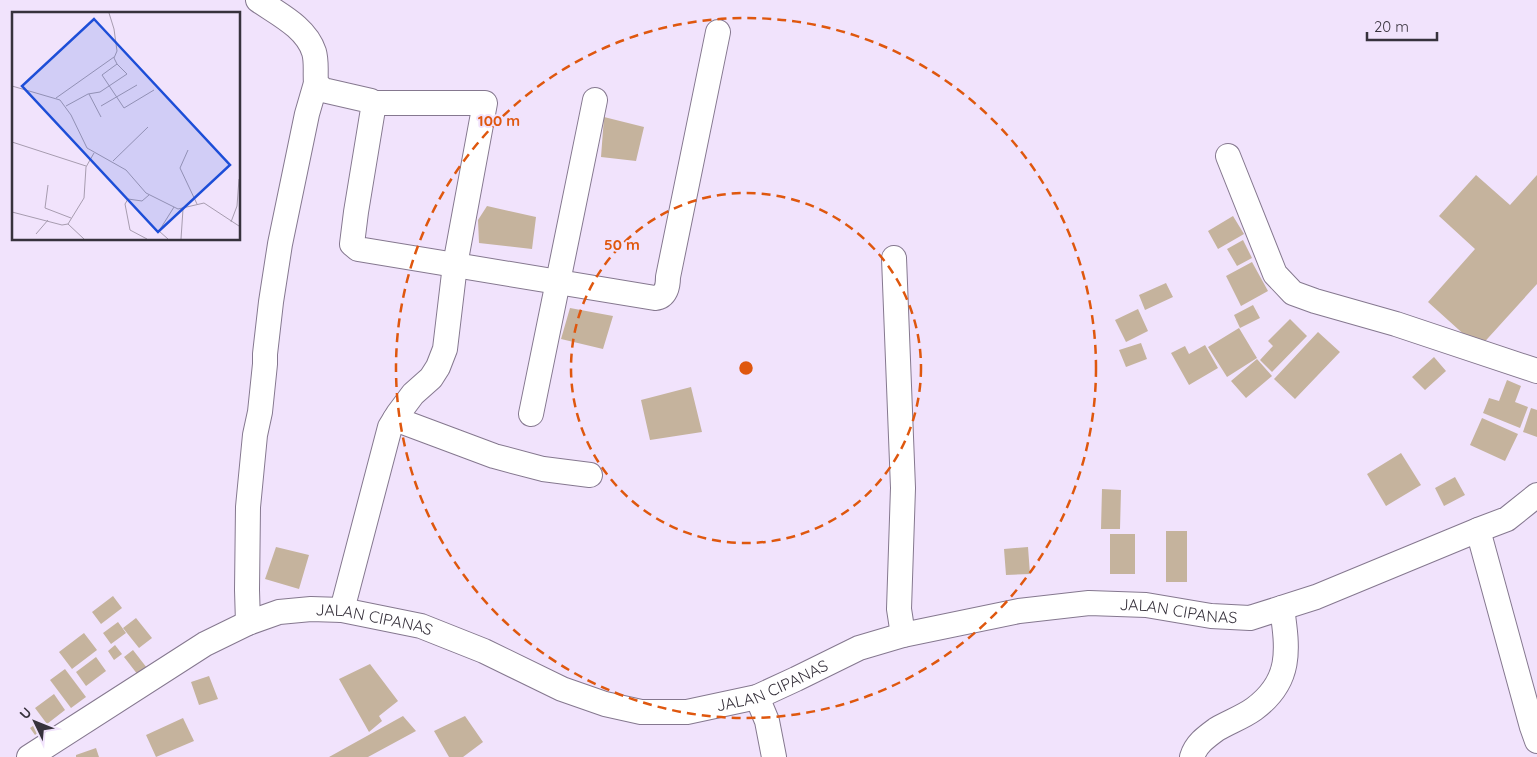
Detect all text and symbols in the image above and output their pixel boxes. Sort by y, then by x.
scale bar [1367,10,1437,42]
inset map [12,12,240,240]
text: 20 m [1374,17,1409,36]
text: 100 m [478,111,520,130]
text: 50 m [604,235,640,254]
centre of rings [737,359,755,377]
street label: JALAN CIPANAS [1119,594,1238,627]
street label: JALAN CIPANAS [315,599,436,640]
street label: JALAN CIPANAS [714,655,831,716]
north arrow [10,697,60,747]
text: U [16,703,35,723]

